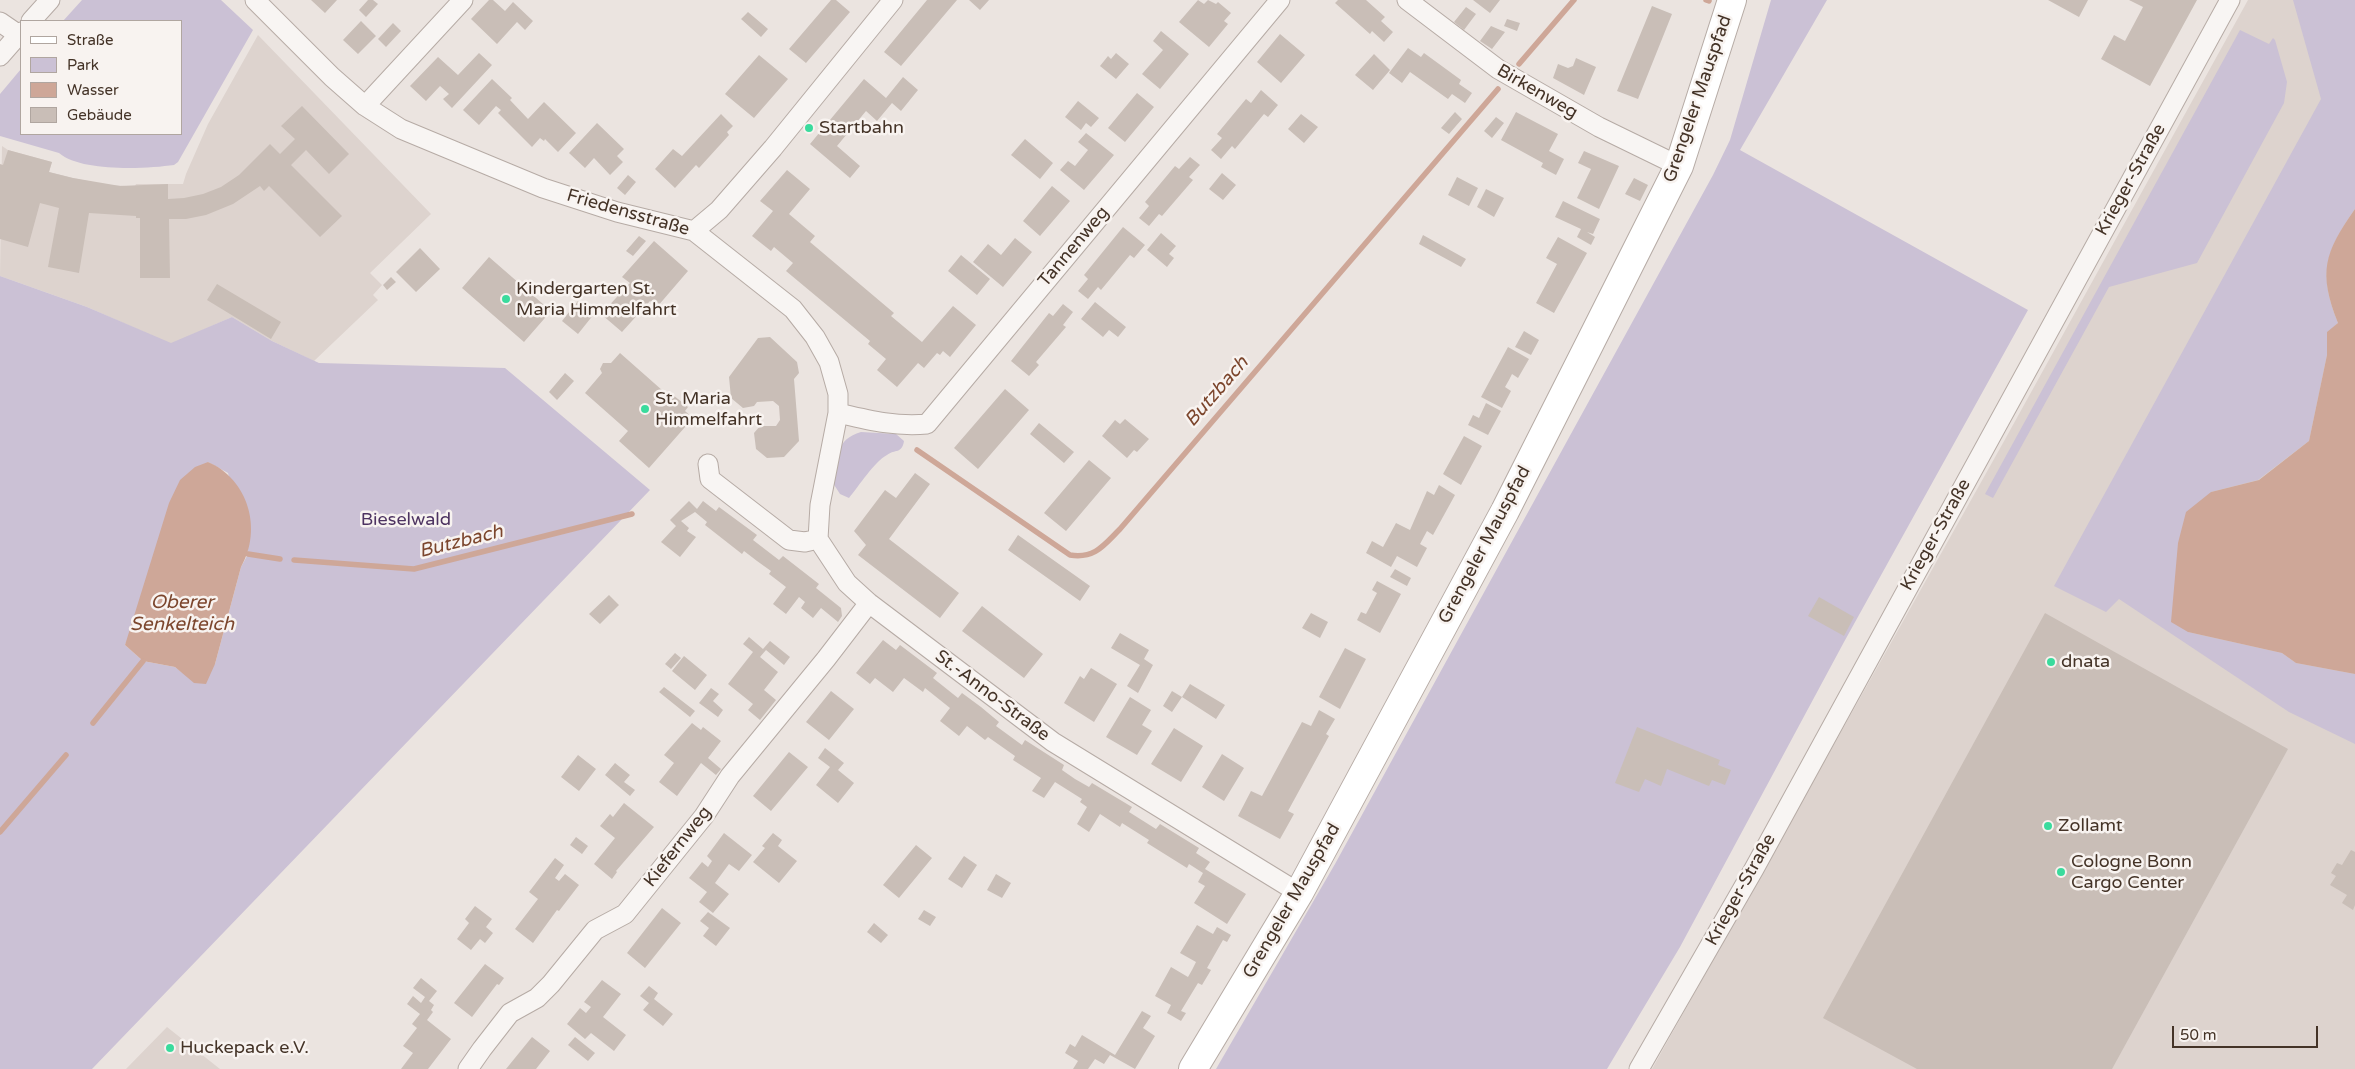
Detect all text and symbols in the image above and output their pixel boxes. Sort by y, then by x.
street label: Grengeler Mauspfad [1659,12,1737,186]
legend [20,20,182,135]
text: Straße [67,31,113,49]
text: Park [67,56,99,74]
street label: Birkenweg [1493,60,1581,124]
text: Wasser [67,81,119,99]
text: Gebäude [67,106,132,124]
place label: Startbahn [819,117,904,139]
street label: Krieger-Straße [2091,120,2171,240]
marker: Startbahn [803,122,815,134]
street label: Friedensstraße [564,185,692,241]
street label: Tannenweg [1034,202,1114,292]
place label: Kindergarten St. Maria Himmelfahrt [516,278,677,320]
marker: Kindergarten St. Maria Himmelfahrt [500,293,512,305]
water label: Butzbach [1180,352,1254,432]
place label: St. Maria Himmelfahrt [655,388,762,430]
marker: St. Maria Himmelfahrt [639,403,651,415]
street label: Grengeler Mauspfad [1434,462,1536,628]
street label: Krieger-Straße [1896,475,1976,595]
park label: Bieselwald [361,509,451,531]
water label: Butzbach [417,521,505,563]
water label: Oberer Senkelteich [130,592,234,636]
street label: St.-Anno-Straße [930,646,1054,746]
place label: dnata [2061,651,2110,673]
marker: dnata [2045,656,2057,668]
street label: Kiefernweg [640,802,716,892]
place label: Zollamt [2058,815,2123,837]
street label: Grengeler Mauspfad [1239,820,1345,982]
marker: Zollamt [2042,820,2054,832]
street label: Krieger-Straße [1701,830,1781,950]
place label: Cologne Bonn Cargo Center [2071,851,2192,894]
marker: Cologne Bonn Cargo Center [2055,866,2067,878]
scale bar [2175,1016,2321,1048]
text: 50 m [2180,1026,2217,1044]
place label: Huckepack e.V. [180,1037,309,1059]
marker: Huckepack e.V. [164,1042,176,1054]

